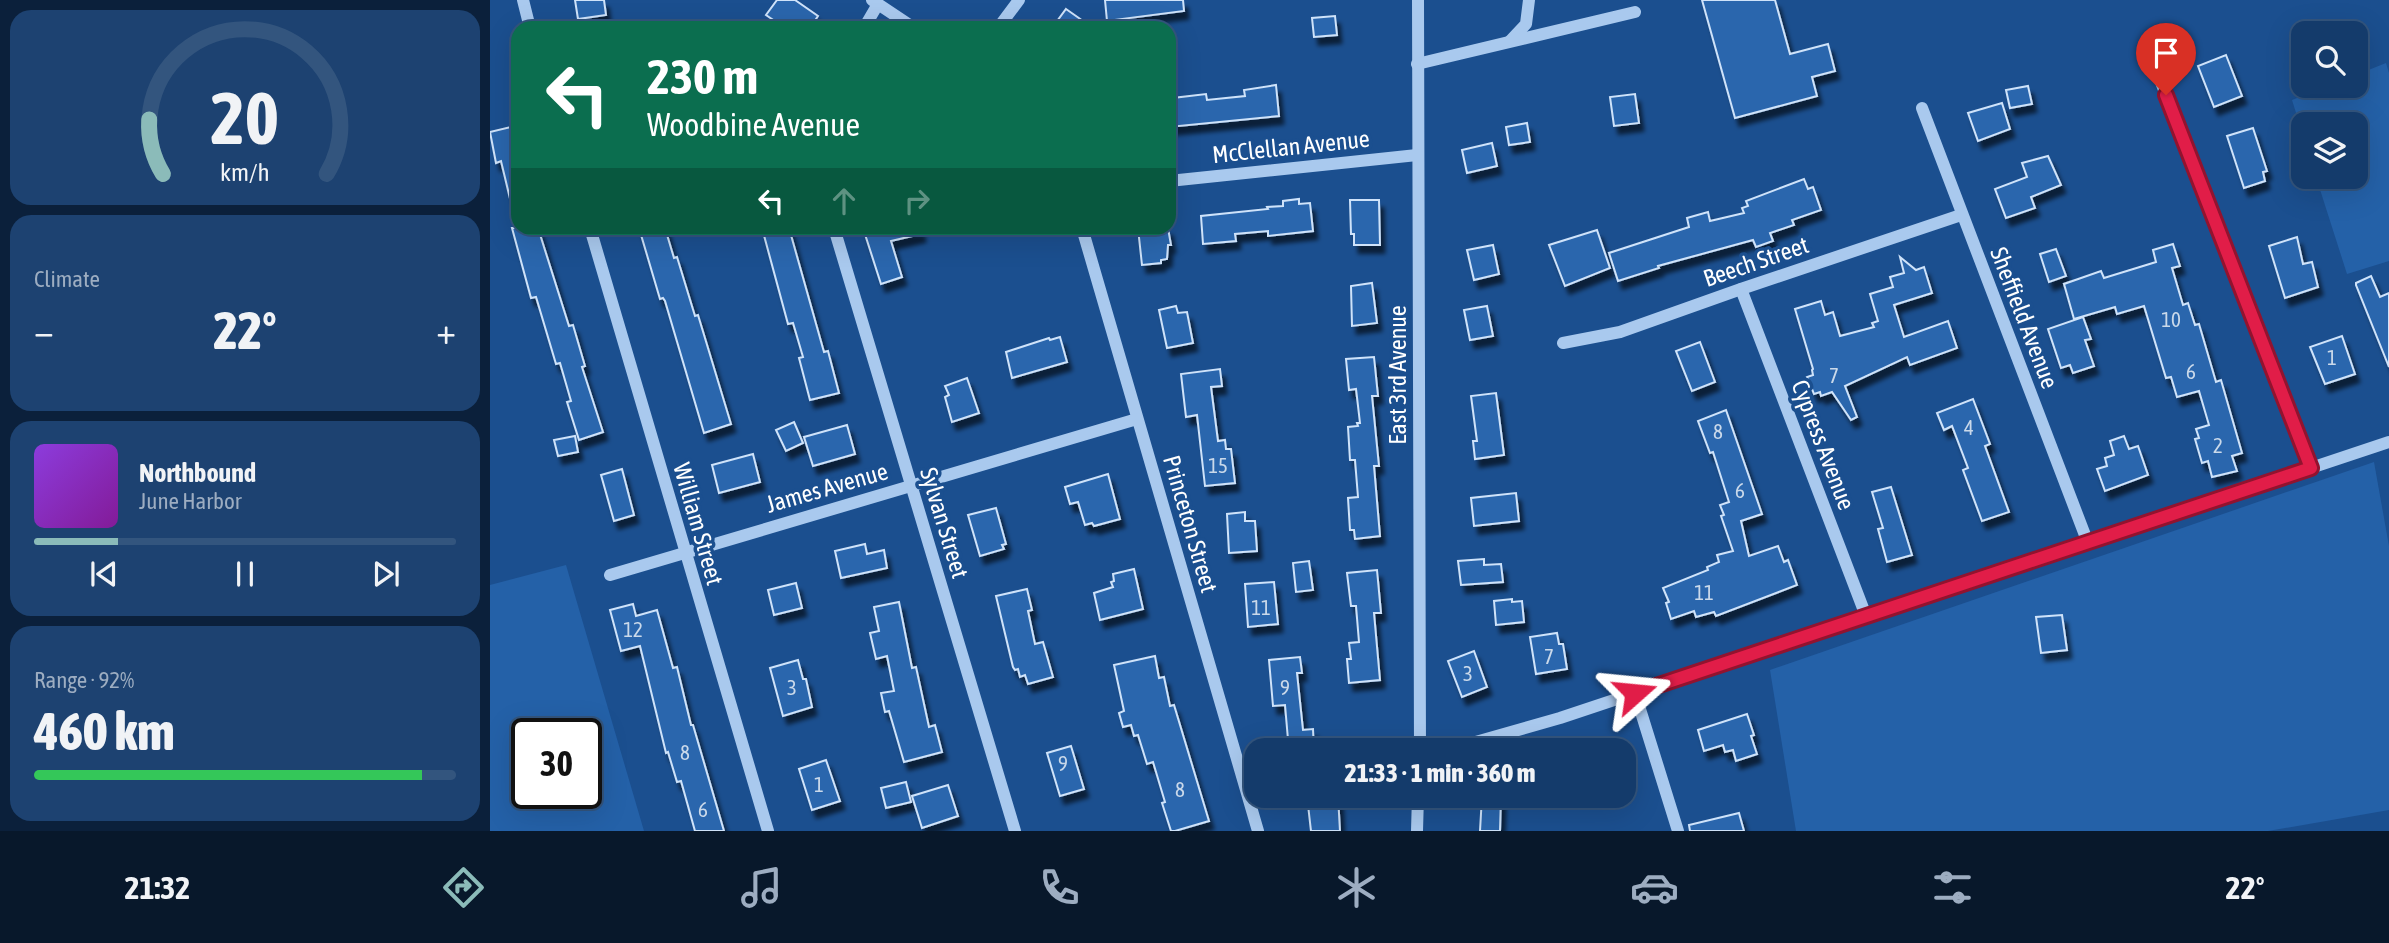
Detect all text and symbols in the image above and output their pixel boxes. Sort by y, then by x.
map controls [2291,21,2368,189]
button: search [2291,21,2368,98]
pin [2136,23,2196,95]
icon: arrive [2147,34,2185,72]
text: 230 m [647,48,758,104]
icon: left [532,49,623,140]
text: 20 [211,76,279,159]
text: Woodbine Avenue [647,106,860,143]
button: layers [2291,112,2368,189]
street label: McClellan Avenue [1211,125,1371,168]
text: km/h [220,157,270,185]
icon: left [752,182,790,220]
icon: ahead [825,182,863,220]
icon: right [898,182,936,220]
street label: Beech Street [1700,231,1812,292]
street label: Sheffield Avenue [1985,243,2064,392]
text: Climate [34,266,100,292]
text: 22° [213,300,277,360]
street label: East 3rd Avenue [1384,305,1411,445]
house number: 10 [2161,307,2181,331]
text: − [34,309,54,352]
text: + [436,309,456,352]
house number: 1 [2327,345,2337,369]
house number: 6 [2186,359,2196,383]
house number: 7 [1829,363,1839,387]
street label: Cypress Avenue [1786,376,1861,513]
house number: 4 [1964,415,1974,439]
house number: 8 [1713,419,1723,443]
house number: 2 [2213,433,2223,457]
street label: Princeton Street [1158,452,1223,596]
house number: 15 [1208,453,1228,477]
street label: James Avenue [763,457,891,518]
text: Northbound [139,458,256,488]
street label: William Street [668,460,729,588]
street label: Sylvan Street [915,464,974,582]
house number: 6 [1735,478,1745,502]
text: June Harbor [139,488,242,514]
icon: previous [85,555,123,593]
icon: pause [226,555,264,593]
icon: next [367,555,405,593]
house number: 11 [1694,580,1714,604]
house number: 11 [1251,595,1271,619]
house number: 12 [623,617,643,641]
house number: 7 [1544,644,1554,668]
position arrow [1598,656,1672,730]
house number: 3 [1463,661,1473,685]
text: Range · 92% [34,667,134,693]
house number: 3 [787,675,797,699]
house number: 9 [1280,675,1290,699]
text: 460 km [34,701,175,761]
speed limit sign: 30 [511,718,602,809]
house number: 8 [680,740,690,764]
house number: 9 [1058,751,1068,775]
text: 21:33 · 1 min · 360 m [1345,758,1535,788]
house number: 1 [814,772,824,796]
house number: 8 [1175,777,1185,801]
house number: 6 [698,797,708,821]
icon: directions [439,863,488,912]
icon: music [737,863,786,912]
icon: phone [1035,863,1084,912]
icon: climate [1332,863,1381,912]
icon: car [1630,863,1679,912]
icon: filters [1928,863,1977,912]
text: 21:32 [124,869,190,906]
text: 22° [2226,869,2265,906]

